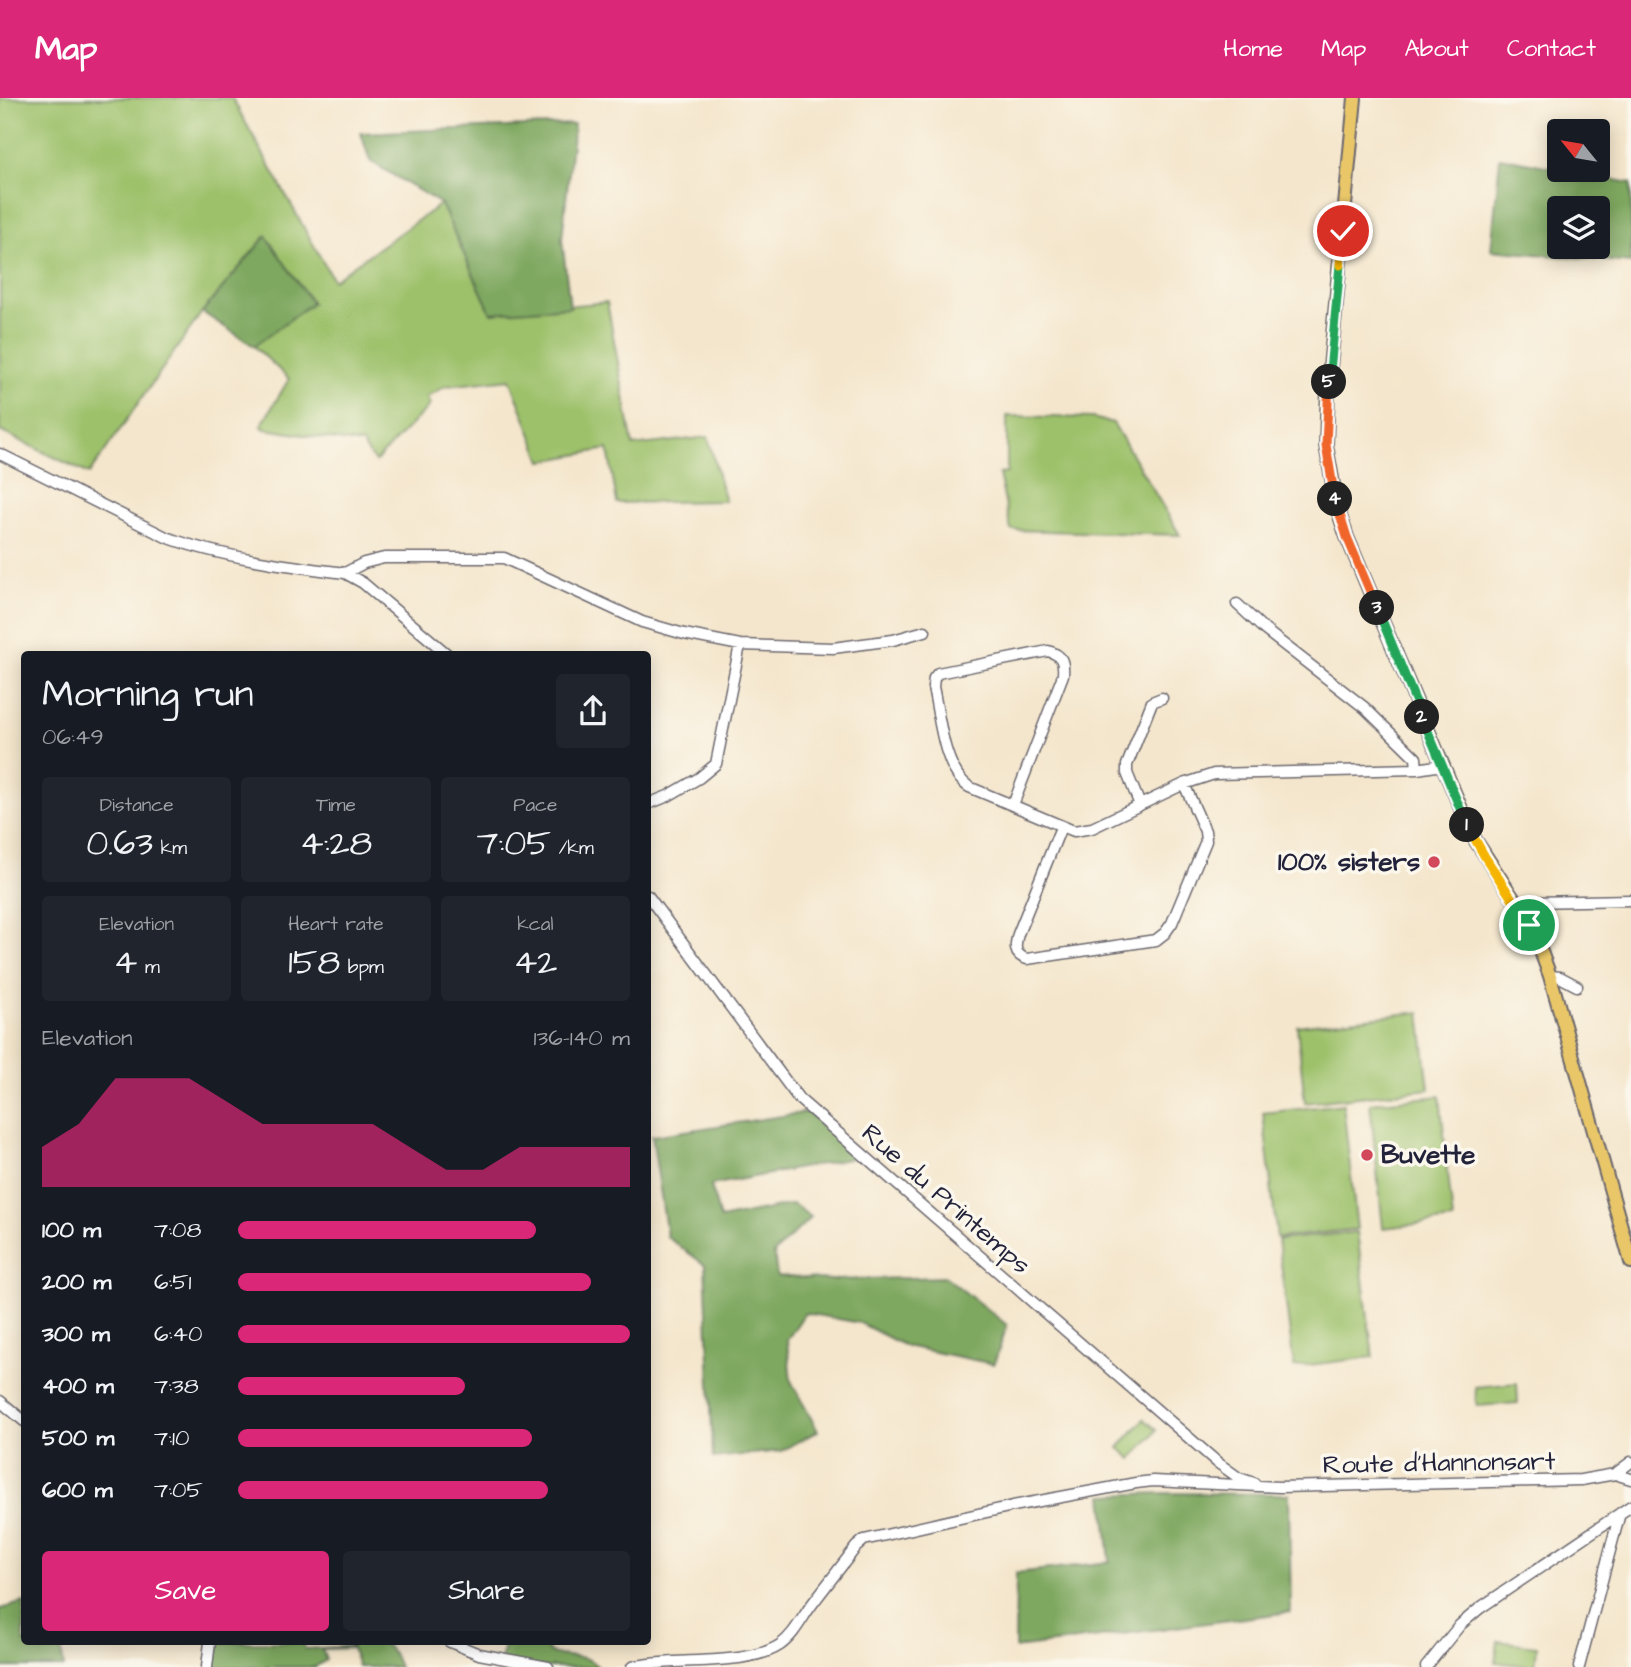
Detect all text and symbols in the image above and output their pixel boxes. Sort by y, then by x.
text: Map [35,26,97,72]
text: Home [1223,32,1283,66]
text: Map [1321,32,1366,66]
text: About [1404,32,1469,66]
text: Contact [1507,32,1596,66]
north arrow [1547,119,1610,182]
map controls [1547,119,1610,259]
button: layers [1547,196,1610,259]
pin [1313,201,1373,261]
icon: check [1324,212,1362,250]
pin: 5 [1312,364,1346,400]
text: 5 [1322,368,1335,395]
pin: 4 [1318,482,1352,516]
text: 4 [1328,485,1341,512]
pin: 3 [1360,590,1394,626]
text: 3 [1372,594,1381,621]
text: Morning run [42,669,254,721]
button: share [556,674,630,748]
pin: 2 [1404,700,1440,734]
text: 2 [1416,703,1427,730]
text: 06:49 [42,721,104,753]
text: Distance [100,792,174,819]
text: Time [316,792,356,819]
text: Pace [513,792,557,819]
pin: 1 [1450,808,1484,842]
text: 1 [1465,811,1468,838]
text: 0.63 [86,819,153,868]
text: 4:28 [300,819,372,868]
text: 7:05 [477,819,551,868]
text: km [153,835,187,862]
text: /km [551,835,594,862]
place label: 100% sisters [1278,844,1420,880]
marker: 100% sisters [1426,854,1442,870]
pin [1499,895,1559,955]
icon: arrive [1510,906,1548,944]
text: Elevation [99,911,174,938]
text: Heart rate [288,911,384,938]
text: kcal [517,911,554,938]
text: 4 [114,938,137,987]
text: 158 [288,938,340,987]
text: 42 [513,938,557,987]
text: m [137,954,160,981]
text: bpm [340,954,384,981]
text: Elevation [42,1022,133,1054]
text: 136–140 m [534,1022,630,1054]
street label: Rue du Printemps [854,1115,1038,1283]
place label: Buvette [1381,1137,1475,1173]
marker: Buvette [1359,1147,1375,1163]
text: 100 m [42,1214,101,1246]
text: 7:08 [154,1214,201,1246]
text: 200 m [42,1266,111,1298]
text: 6:51 [154,1266,192,1298]
text: 300 m [42,1318,110,1350]
text: 6:40 [154,1318,202,1350]
text: 400 m [42,1370,114,1402]
text: 7:38 [154,1370,199,1402]
text: 500 m [42,1422,114,1454]
text: 7:10 [154,1422,189,1454]
street label: Route d'Hannonsart [1322,1443,1556,1483]
text: 600 m [42,1474,113,1506]
text: 7:05 [154,1474,203,1506]
button: Save [42,1551,329,1631]
button: Share [343,1551,630,1631]

